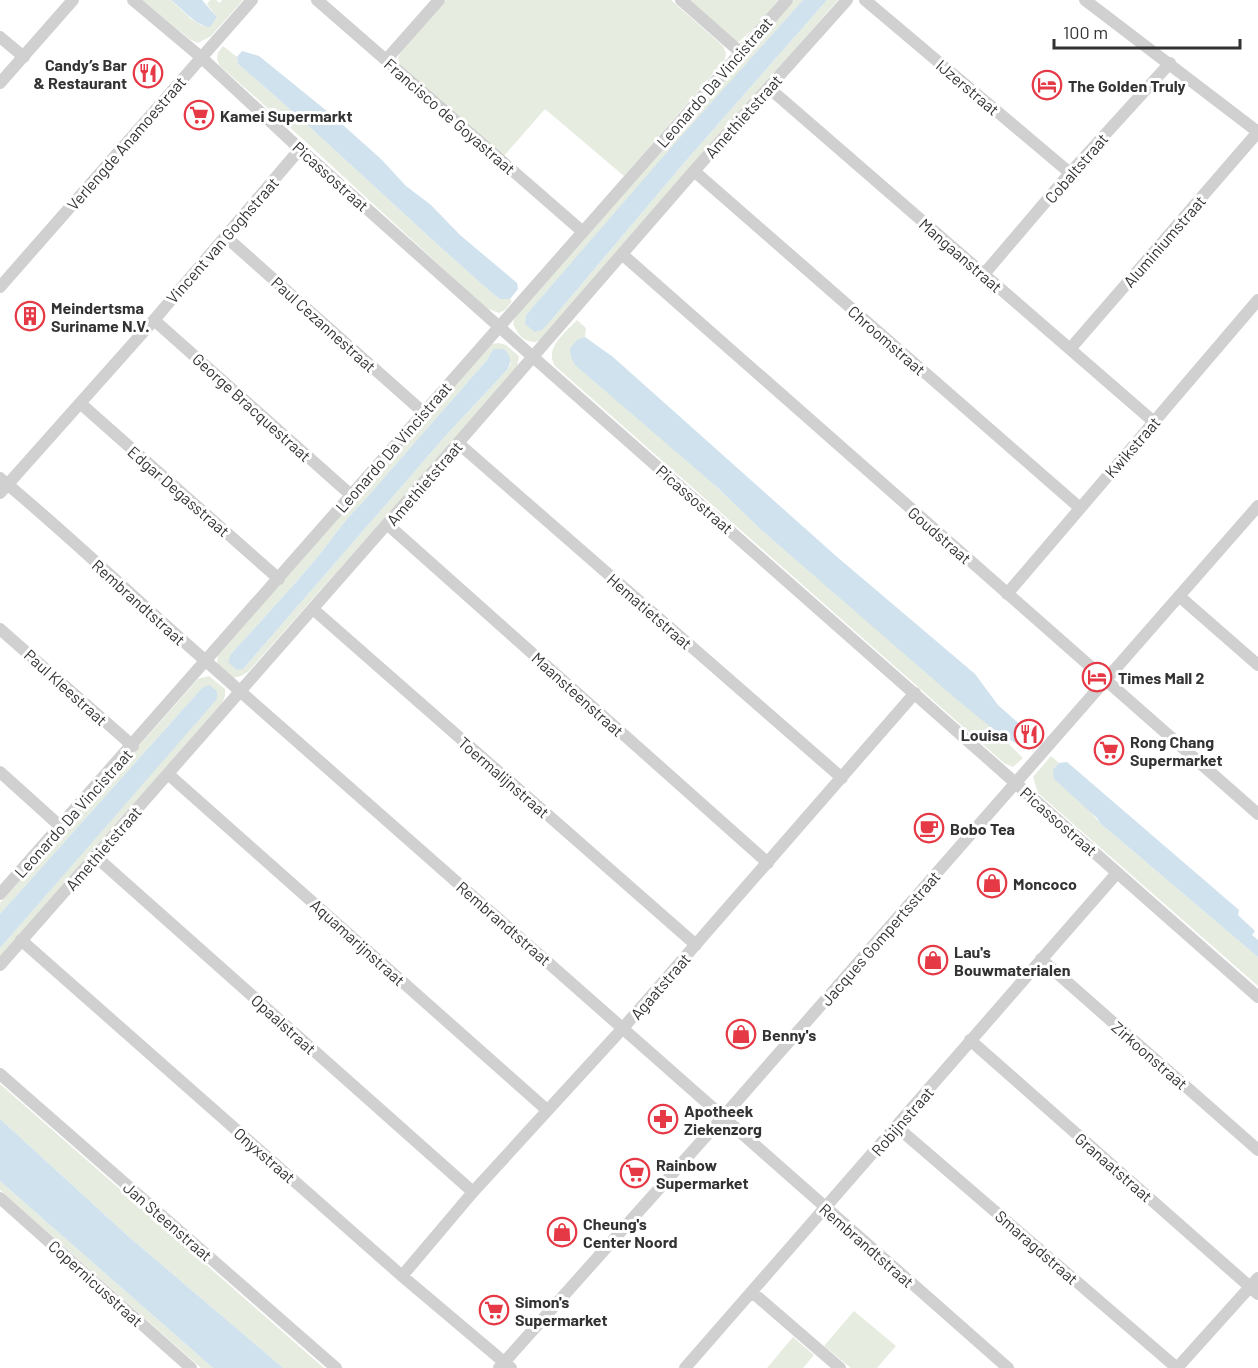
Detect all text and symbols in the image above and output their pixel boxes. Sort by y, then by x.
scale bar [1054,12,1240,50]
street label: Leonardo Da Vincistraat [652,13,776,151]
text: 100 m [1063,21,1108,43]
street label: Francisco de Goyastraat [381,54,519,178]
place label: Candy’s Bar & Restaurant [34,55,127,92]
street label: IJzerstraat [933,55,1003,119]
restaurant icon: Candy’s Bar & Restaurant [132,57,164,89]
hotel icon: The Golden Truly [1031,69,1063,101]
street label: Amethietstraat [701,70,785,162]
street label: Verlengde Anamoestraat [63,72,189,214]
place label: The Golden Truly [1068,76,1186,95]
supermarket icon: Kamei Supermarkt [183,99,215,131]
place label: Kamei Supermarkt [220,106,352,125]
street label: Cobaltstraat [1041,129,1111,207]
street label: Picassostraat [289,137,373,215]
street label: Vincent van Goghstraat [162,173,282,307]
street label: Aluminiumstraat [1119,191,1209,291]
street label: Mangaanstraat [916,214,1006,296]
street label: Paul Cezannestraat [268,272,380,376]
place label: Meindertsma Suriname N.V. [51,298,150,335]
building icon: Meindertsma Suriname N.V. [14,300,46,332]
street label: Chroomstraat [844,301,930,379]
street label: George Bracquestraat [189,349,315,465]
street label: Leonardo Da Vincistraat [331,378,455,516]
street label: Kwikstraat [1100,413,1164,481]
street label: Amethietstraat [382,437,466,529]
street label: Edgar Degasstraat [124,442,234,540]
street label: Picassostraat [653,461,737,537]
street label: Goudstraat [905,502,975,568]
street label: Rembrandtstraat [89,555,189,649]
street label: Hematietstraat [604,569,696,653]
street label: Paul Kleestraat [21,645,111,729]
street label: Maansteenstraat [528,648,628,740]
hotel icon: Times Mall 2 [1081,661,1113,693]
place label: Times Mall 2 [1118,668,1204,687]
restaurant icon: Louisa [1013,718,1045,750]
place label: Louisa [961,725,1008,744]
street label: Toermalijnstraat [455,732,553,822]
place label: Rong Chang Supermarket [1130,732,1223,769]
supermarket icon: Rong Chang Supermarket [1093,734,1125,766]
street label: Leonardo Da Vincistraat [10,745,136,881]
street label: Picassostraat [1017,783,1101,859]
street label: Amethietstraat [61,802,145,894]
cafe icon: Bobo Tea [913,812,945,844]
place label: Bobo Tea [950,819,1015,838]
street label: Jacques Gompertsstraat [816,867,944,1009]
shop icon: Moncoco [976,867,1008,899]
place label: Moncoco [1013,874,1077,893]
street label: Rembrandtstraat [453,877,555,969]
street label: Aquamarijnstraat [307,895,409,989]
place label: Lau's Bouwmaterialen [954,942,1070,979]
shop icon: Lau's Bouwmaterialen [917,944,949,976]
street label: Agaatstraat [626,949,694,1023]
street label: Opaalstraat [248,990,320,1058]
street label: Zirkoonstraat [1108,1017,1192,1093]
shop icon: Benny's [725,1018,757,1050]
place label: Benny's [762,1025,816,1044]
street label: Robijnstraat [867,1083,937,1159]
place label: Apotheek Ziekenzorg [684,1101,762,1138]
pharmacy icon: Apotheek Ziekenzorg [647,1103,679,1135]
street label: Onyxstraat [231,1123,299,1187]
street label: Granaatstraat [1072,1128,1156,1206]
place label: Rainbow Supermarket [656,1155,749,1192]
supermarket icon: Rainbow Supermarket [619,1157,651,1189]
street label: Jan Steenstraat [120,1177,216,1265]
street label: Rembrandtstraat [816,1199,918,1291]
street label: Smaragdstraat [992,1206,1082,1288]
place label: Cheung's Center Noord [583,1214,678,1251]
shop icon: Cheung's Center Noord [546,1216,578,1248]
street label: Copernicusstraat [45,1236,147,1330]
place label: Simon's Supermarket [515,1292,608,1329]
supermarket icon: Simon's Supermarket [478,1294,510,1326]

